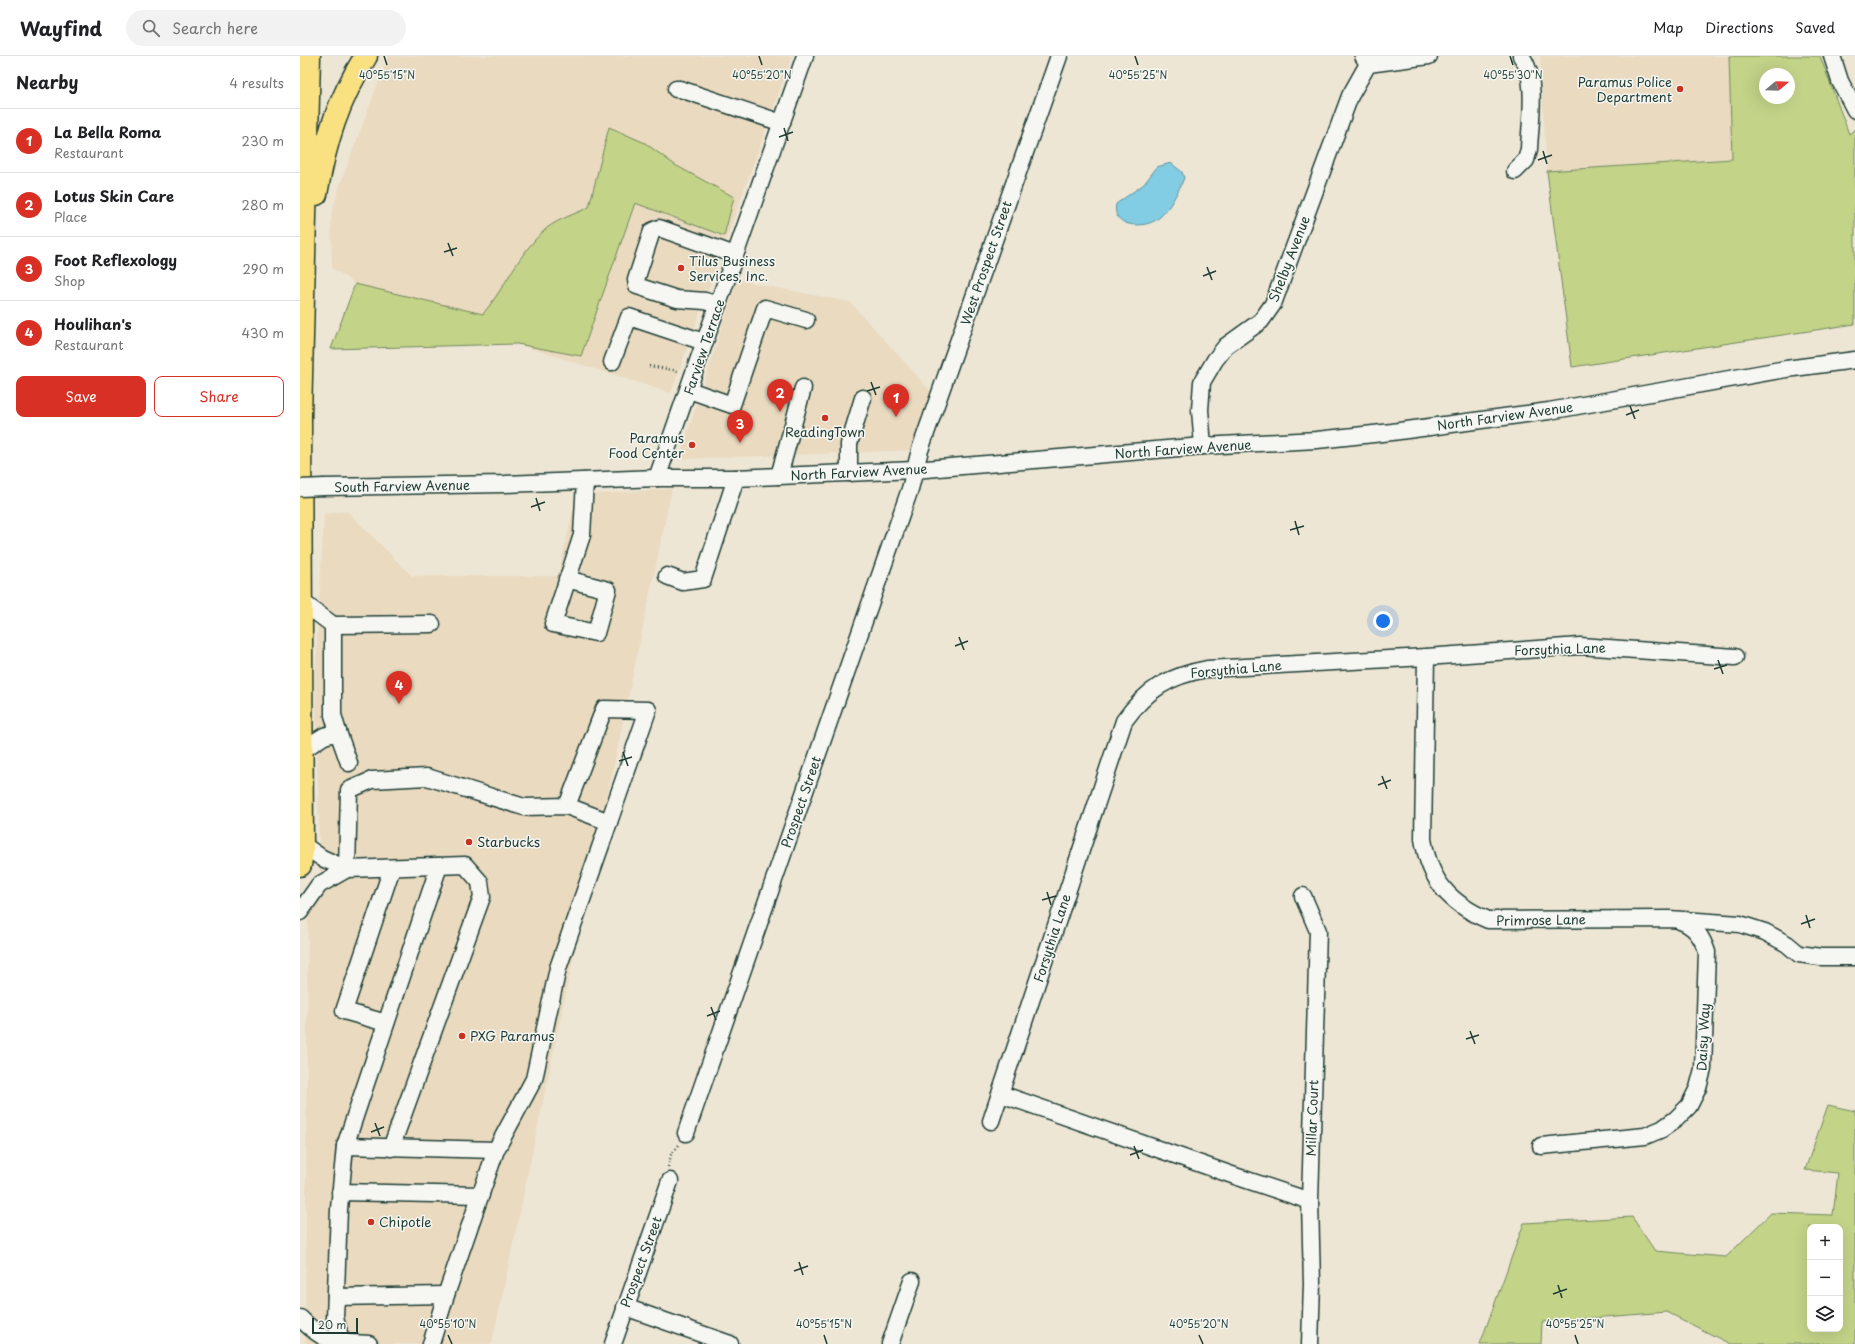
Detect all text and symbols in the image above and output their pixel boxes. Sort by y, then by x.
search box [126,10,406,46]
text: Wayfind [20,14,102,42]
text: Search here [172,16,258,39]
icon: search [140,17,162,39]
text: Map [1653,17,1683,38]
text: Directions [1705,17,1773,38]
text: Saved [1795,17,1835,38]
text: 40°55'15"N [359,67,415,82]
text: 40°55'20"N [732,67,792,82]
text: 40°55'25"N [1109,67,1167,82]
text: 40°55'30"N [1484,67,1543,82]
north arrow [1759,68,1795,104]
text: Nearby [16,69,78,95]
place label: Paramus Police Department [1578,72,1672,106]
text: 4 results [230,73,284,92]
marker: Paramus Police Department [1675,84,1685,94]
text: La Bella Roma [54,120,161,143]
text: 1 [26,131,32,150]
text: 230 m [242,131,284,150]
text: Restaurant [54,143,124,162]
text: Lotus Skin Care [54,184,174,207]
text: 2 [24,195,34,214]
text: 280 m [242,195,284,214]
street label: West Prospect Street [955,198,1016,328]
text: Place [54,207,87,226]
street label: Shelby Avenue [1263,213,1314,305]
text: Foot Reflexology [54,248,177,271]
place label: Tilus Business Services, Inc. [689,251,775,285]
text: 3 [25,259,33,278]
text: 290 m [243,259,284,278]
marker: Tilus Business Services, Inc. [676,263,686,273]
text: Shop [54,271,85,290]
street label: Farview Terrace [678,296,729,397]
text: Houlihan's [54,312,132,335]
text: 4 [25,323,33,342]
text: 430 m [242,323,284,342]
text: Restaurant [54,335,124,354]
button: Save [16,376,146,417]
button: Share [154,376,284,417]
pin: 2 [767,379,793,412]
pin: 1 [883,384,909,417]
street label: North Farview Avenue [1436,397,1574,434]
pin: 3 [727,410,753,443]
marker: ReadingTown [820,413,830,423]
place label: ReadingTown [785,422,865,441]
place label: Paramus Food Center [608,428,685,462]
street label: North Farview Avenue [1114,434,1252,463]
marker: Paramus Food Center [687,440,697,450]
street label: North Farview Avenue [790,458,928,485]
street label: South Farview Avenue [334,475,470,496]
your location [1373,611,1393,631]
street label: Forsythia Lane [1514,637,1606,660]
street label: Forsythia Lane [1189,655,1283,682]
pin: 4 [386,671,412,704]
street label: Prospect Street [776,753,825,850]
place label: Starbucks [477,832,540,851]
marker: Starbucks [464,837,474,847]
street label: Forsythia Lane [1028,891,1075,984]
street label: Primrose Lane [1496,909,1586,930]
street label: Daisy Way [1691,1002,1714,1071]
place label: PXG Paramus [470,1026,555,1045]
marker: PXG Paramus [457,1031,467,1041]
street label: Millar Court [1301,1079,1322,1157]
place label: Chipotle [379,1212,432,1231]
street label: Prospect Street [615,1213,666,1310]
marker: Chipotle [366,1217,376,1227]
map controls [1807,1224,1843,1332]
button: + [1807,1224,1843,1260]
button: − [1807,1260,1843,1296]
button: layers [1807,1296,1843,1332]
scale bar [312,1316,358,1335]
text: 20 m [318,1316,346,1333]
text: 40°55'10"N [420,1316,477,1331]
text: 40°55'15"N [796,1316,852,1331]
text: 40°55'20"N [1169,1316,1229,1331]
text: 40°55'25"N [1546,1316,1604,1331]

